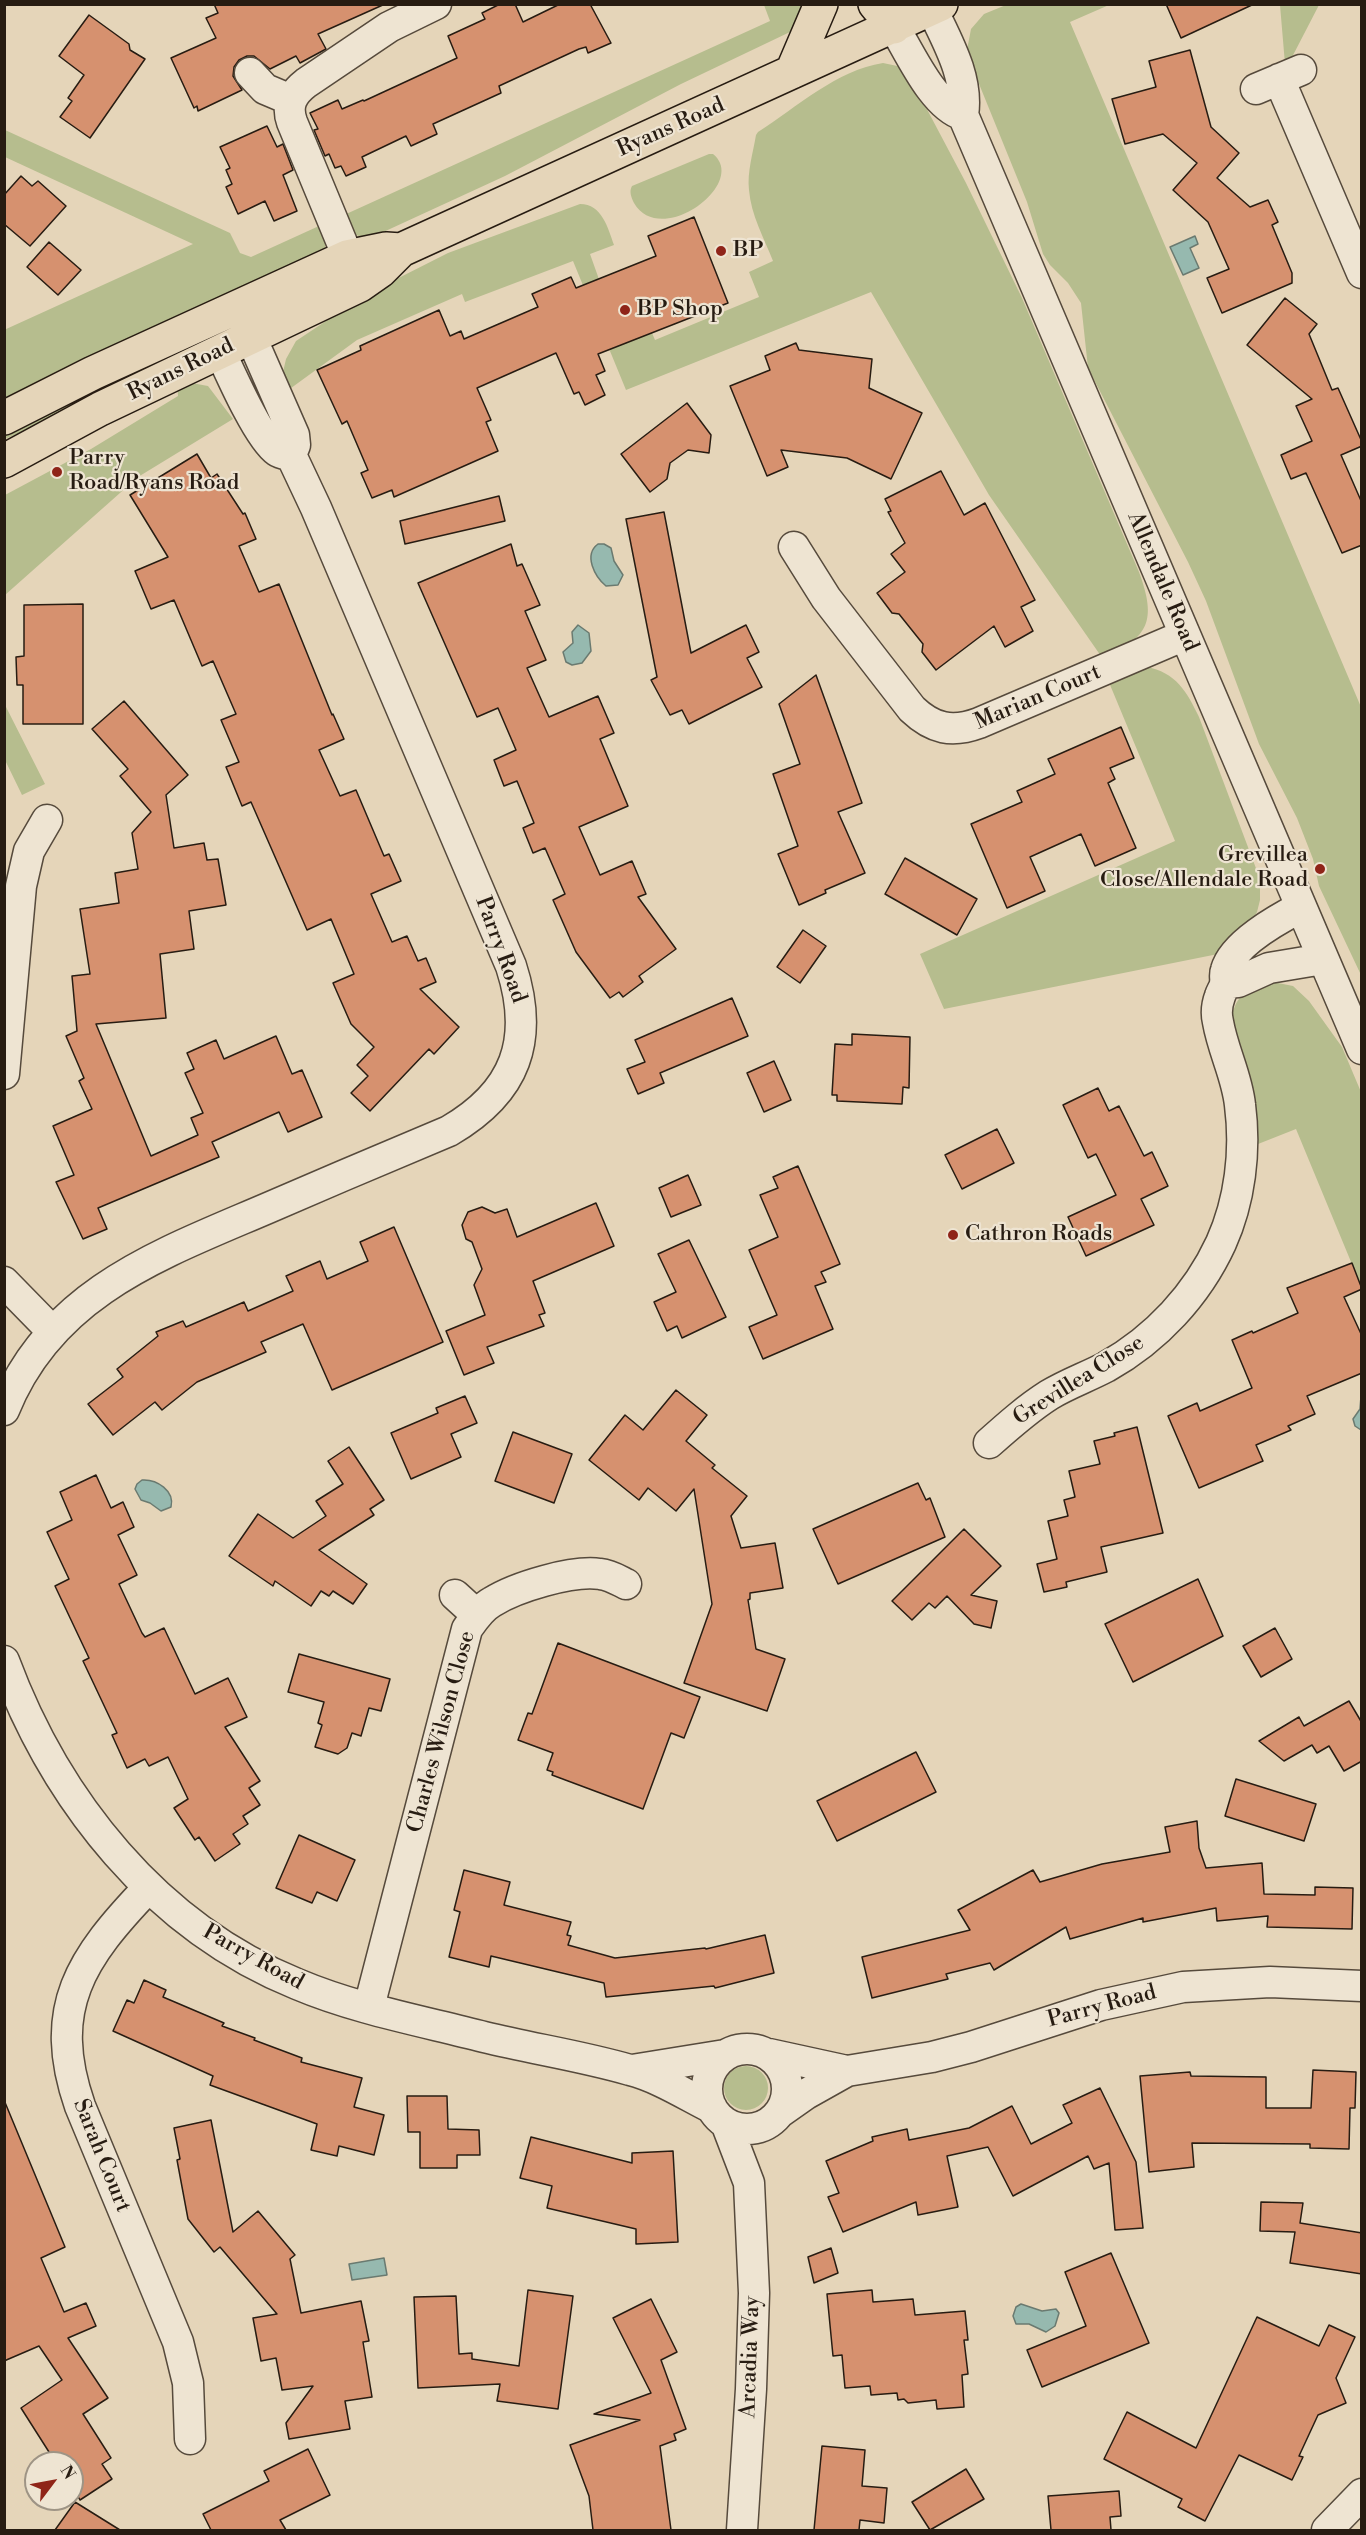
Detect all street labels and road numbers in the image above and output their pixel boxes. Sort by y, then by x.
street label: Ryans Road [613,93,729,163]
street label: Ryans Road [124,333,238,407]
street label: Allendale Road [1121,508,1203,656]
street label: Marian Court [971,660,1105,736]
street label: Parry Road [469,893,531,1007]
street label: Grevillea Close [1009,1330,1149,1432]
street label: Charles Wilson Close [402,1628,482,1836]
street label: Parry Road [198,1919,308,1997]
street label: Parry Road [1045,1980,1159,2034]
street label: Sarah Court [66,2095,136,2217]
street label: Arcadia Way [736,2295,766,2419]

